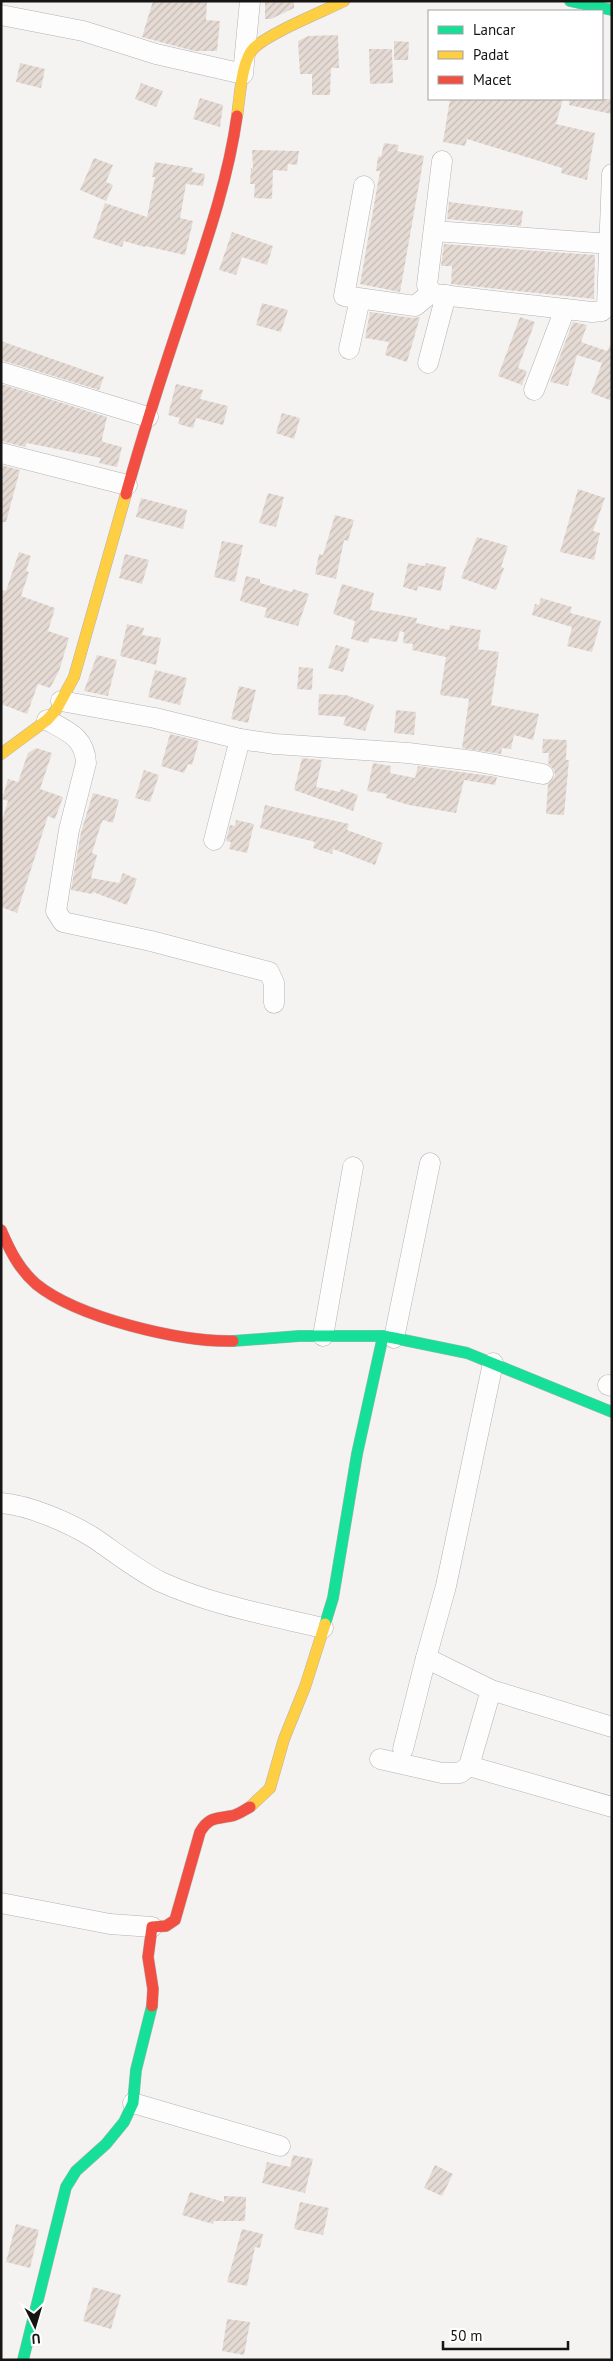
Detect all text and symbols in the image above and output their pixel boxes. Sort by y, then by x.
legend [428,10,603,100]
text: Lancar [473,20,515,39]
text: Padat [473,45,509,64]
text: Macet [473,70,511,89]
north arrow [10,2301,60,2351]
scale bar [443,2318,568,2350]
text: 50 m [450,2326,483,2345]
text: U [31,2330,41,2348]

